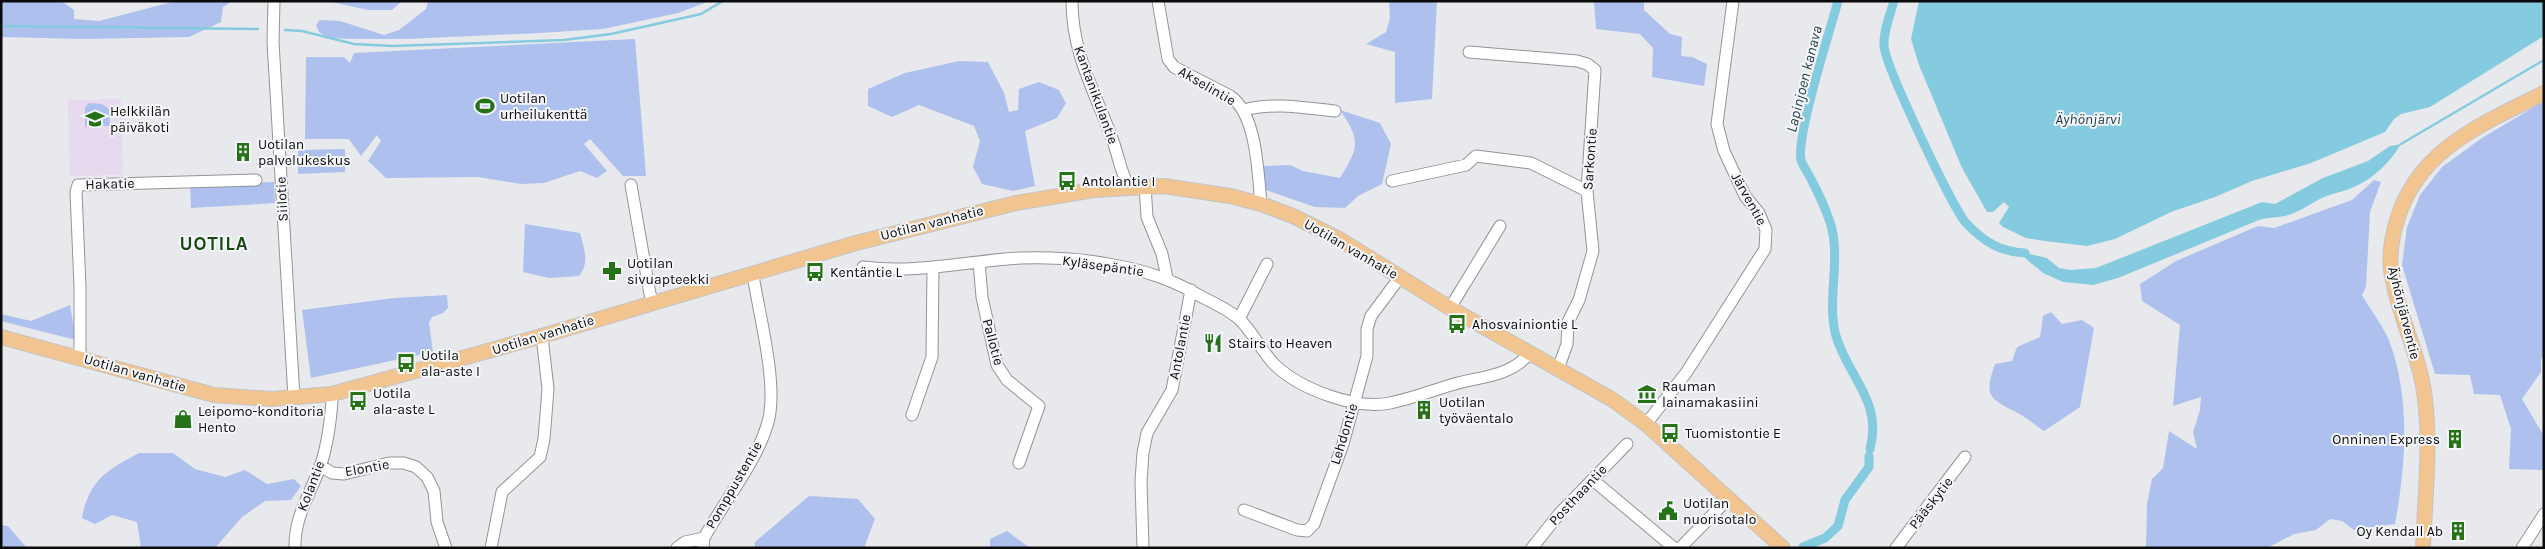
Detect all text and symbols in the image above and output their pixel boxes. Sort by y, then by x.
water label: Lapinjoen kanava [1782,24,1826,134]
street label: Kantanikulantie [1070,44,1122,146]
street label: Akselintie [1175,63,1239,109]
place label: Uotilan urheilukenttä [500,90,588,123]
sports icon: Uotilan urheilukenttä [474,95,496,117]
place label: Helkkilän päiväkoti [110,103,171,136]
school or university icon: Helkkilän päiväkoti [84,108,106,130]
water label: Äyhönjärvi [2055,110,2121,128]
street label: Sarkontie [1579,128,1601,190]
place label: Uotilan palvelukeskus [258,136,351,169]
building icon: Uotilan palvelukeskus [232,141,254,163]
bus stop icon: Antolantie I [1056,170,1078,192]
street label: Järventie [1728,170,1770,228]
place label: Antolantie I [1082,173,1155,190]
street label: Hakatie [85,175,135,193]
street label: Siilotie [272,176,292,222]
street label: Uotilan vanhatie [879,202,985,244]
street label: Uotilan vanhatie [1301,215,1401,283]
district label: UOTILA [179,233,249,255]
street label: Kyläsepäntie [1061,252,1145,280]
place label: Uotilan sivuapteekki [627,255,710,288]
pharmacy icon: Uotilan sivuapteekki [601,260,623,282]
bus stop icon: Kentäntie L [804,261,826,283]
place label: Kentäntie L [830,264,903,281]
street label: Äyhönjärventie [2384,265,2424,361]
street label: Uotilan vanhatie [490,311,596,359]
street label: Antolantie [1165,313,1195,381]
bus stop icon: Ahosvainiontie L [1446,313,1468,335]
place label: Ahosvainiontie L [1472,316,1578,333]
street label: Pallotie [979,317,1007,367]
restaurant icon: Stairs to Heaven [1202,332,1224,354]
place label: Stairs to Heaven [1228,335,1333,352]
place label: Uotila ala-aste I [421,347,480,380]
street label: Uotilan vanhatie [82,350,188,396]
bus stop icon: Uotila ala-aste I [395,352,417,374]
place label: Rauman lainamakasiini [1662,378,1759,411]
museum icon: Rauman lainamakasiini [1636,383,1658,405]
place label: Uotila ala-aste L [373,385,435,418]
bus stop icon: Uotila ala-aste L [347,390,369,412]
place label: Uotilan työväentalo [1439,394,1513,427]
building icon: Uotilan työväentalo [1413,399,1435,421]
street label: Lehdontie [1327,401,1361,467]
place label: Leipomo-konditoria Hento [198,403,324,436]
shop icon: Leipomo-konditoria Hento [172,408,194,430]
bus stop icon: Tuomistontie E [1659,422,1681,444]
place label: Tuomistontie E [1685,425,1781,442]
building icon: Onninen Express [2444,428,2466,450]
place label: Onninen Express [2332,431,2440,448]
street label: Pomppustentie [702,438,766,532]
street label: Elontie [344,456,390,480]
street label: Kolantie [294,458,328,514]
street label: Posthaantie [1546,461,1610,529]
street label: Pääskytie [1905,474,1957,532]
place label: Uotilan nuorisotalo [1683,495,1756,528]
public building icon: Uotilan nuorisotalo [1657,500,1679,522]
building icon: Oy Kendall Ab [2447,520,2469,542]
place label: Oy Kendall Ab [2356,523,2443,540]

